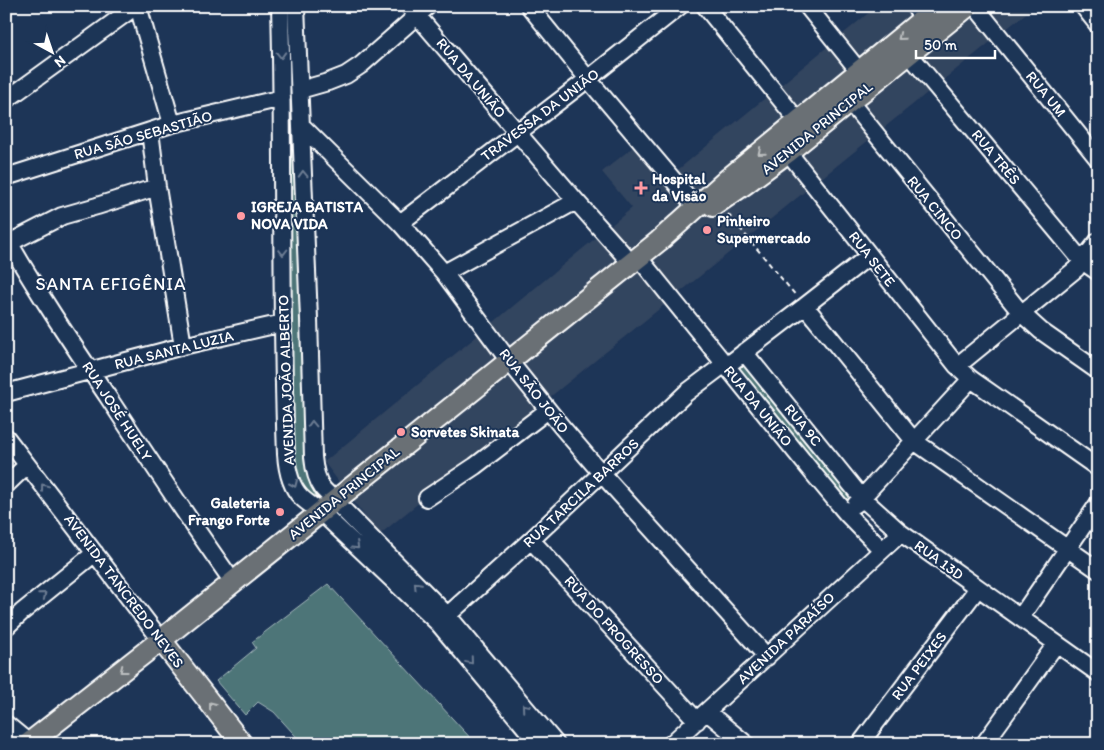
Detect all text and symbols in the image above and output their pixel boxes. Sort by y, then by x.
north arrow [28,28,78,78]
scale bar [916,28,995,60]
one-way arrow [898,32,907,40]
street label: RUA DA UNIÃO [432,34,510,122]
text: 50 m [924,36,957,54]
text: N [51,52,69,71]
one-way arrow [276,52,286,59]
street label: TRAVESSA DA UNIÃO [477,65,603,165]
street label: RUA UM [1022,67,1070,121]
street label: AVENIDA PRINCIPAL [758,77,877,178]
street label: RUA SÃO SEBASTIÃO [72,107,214,163]
street label: RUA TRÊS [968,126,1024,188]
one-way arrow [757,146,766,155]
one-way arrow [297,170,308,178]
place label: Hospital da Visão [652,170,707,205]
street label: RUA CINCO [904,172,967,244]
marker: Hospital da Visão [634,181,648,195]
place label: IGREJA BATISTA NOVA VIDA [251,198,363,233]
marker: IGREJA BATISTA NOVA VIDA [235,210,247,222]
place label: Pinheiro Supermercado [717,212,811,248]
marker: Pinheiro Supermercado [701,224,713,236]
street label: RUA SETE [845,228,899,290]
one-way arrow [278,249,288,257]
district label: SANTA EFIGÊNIA [35,273,187,295]
street label: AVENIDA JOÃO ALBERTO [274,294,298,466]
street label: RUA SANTA LUZIA [113,326,236,373]
street label: RUA SÃO JOÃO [495,345,573,437]
street label: RUA JOSÉ HUELY [78,358,156,464]
street label: RUA DA UNIÃO [720,362,796,450]
street label: RUA 9C [780,400,826,450]
one-way arrow [307,420,317,428]
place label: Sorvetes Skinata [411,423,520,441]
marker: Sorvetes Skinata [395,426,407,438]
street label: RUA TARCILA BARROS [519,435,643,551]
street label: AVENIDA PRINCIPAL [285,442,404,543]
one-way arrow [287,479,298,488]
one-way arrow [41,483,50,493]
place label: Galeteria Frango Forte [188,494,271,530]
marker: Galeteria Frango Forte [274,506,286,518]
street label: AVENIDA TANCREDO NEVES [60,511,188,671]
street label: RUA 13D [911,536,967,584]
one-way arrow [350,540,359,549]
street label: RUA DO PROGRESSO [560,572,668,688]
one-way arrow [414,581,423,590]
street label: AVENIDA PARAÍSO [733,588,839,688]
one-way arrow [37,593,46,601]
street label: RUA PEIXES [887,628,951,704]
one-way arrow [465,656,474,665]
one-way arrow [119,665,128,674]
one-way arrow [209,702,218,711]
one-way arrow [521,703,530,712]

